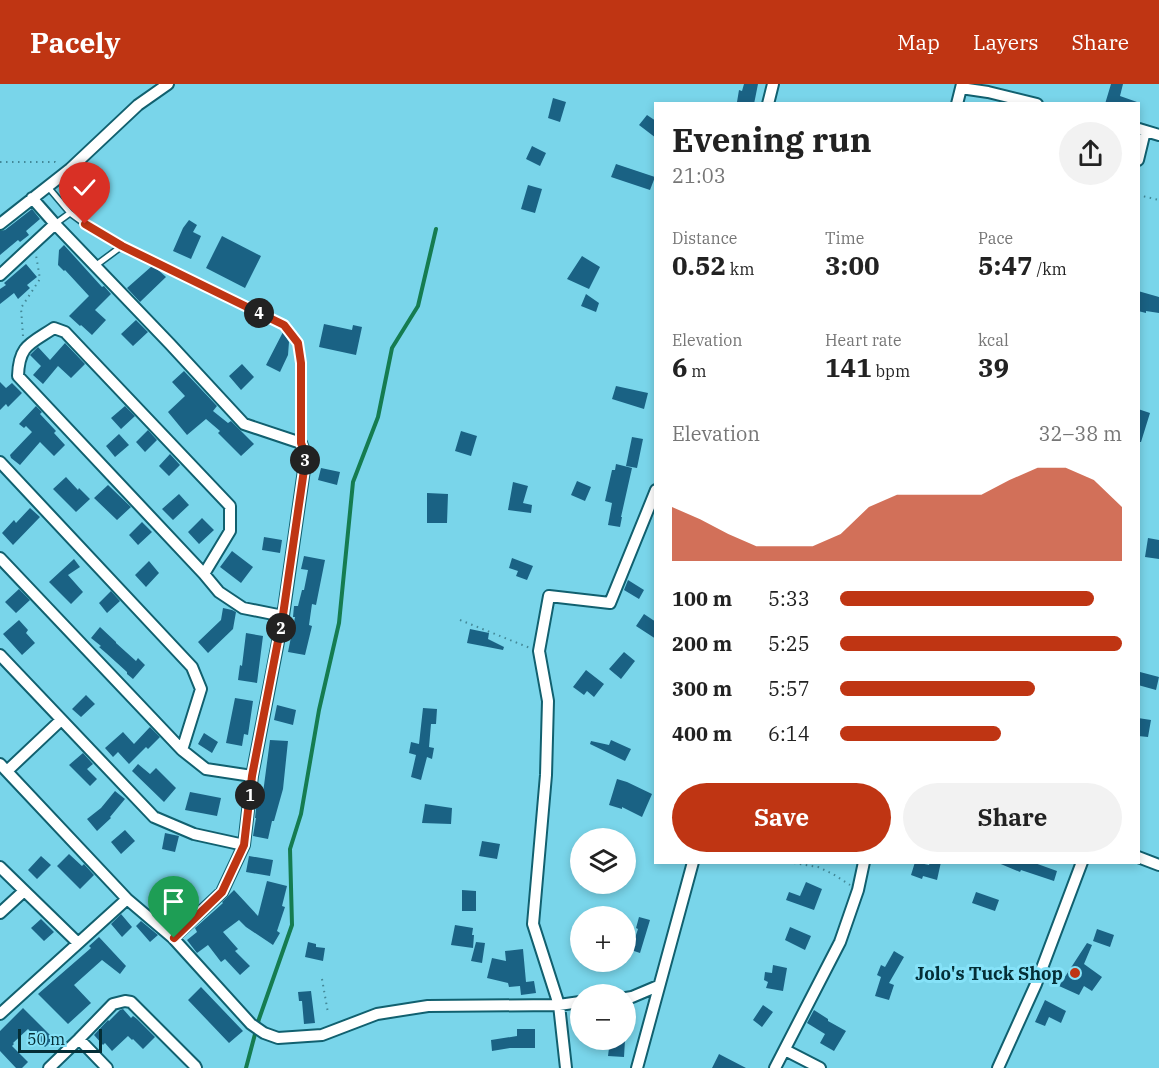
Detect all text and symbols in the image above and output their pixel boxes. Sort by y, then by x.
text: Pacely [30,24,120,61]
text: Map [897,28,940,56]
text: Layers [973,28,1039,56]
text: Share [1072,28,1129,56]
text: Evening run [672,118,872,161]
button: share [1059,122,1122,185]
pin [59,162,110,224]
text: 21:03 [672,162,726,189]
icon: check [68,171,101,204]
text: Distance [672,228,737,248]
text: Time [825,228,864,248]
text: Pace [978,228,1013,248]
text: 0.52 [672,248,726,282]
text: 3:00 [825,248,880,282]
text: 5:47 [978,248,1033,282]
text: km [726,259,754,279]
text: /km [1033,259,1067,279]
pin: 4 [244,298,274,328]
text: 4 [254,303,264,323]
text: Elevation [672,330,742,350]
text: Heart rate [825,330,902,350]
text: kcal [978,330,1009,350]
text: 6 [672,350,688,384]
text: 141 [825,350,872,384]
text: 39 [978,350,1009,384]
text: m [688,361,707,381]
text: bpm [872,361,910,381]
text: Elevation [672,420,760,447]
text: 32–38 m [1039,420,1122,447]
pin: 3 [290,445,320,475]
text: 3 [300,450,310,470]
text: 100 m [672,585,732,612]
text: 5:33 [768,585,810,612]
pin: 2 [266,613,296,643]
text: 2 [276,618,286,638]
text: 200 m [672,630,732,657]
text: 5:25 [768,630,810,657]
text: 300 m [672,675,732,702]
text: 5:57 [768,675,810,702]
text: 400 m [672,720,732,747]
text: 6:14 [768,720,810,747]
pin: 1 [235,780,265,810]
button: Save [672,783,891,852]
button: Share [903,783,1122,852]
text: 1 [245,785,255,805]
map controls [570,828,636,1050]
button: layers [570,828,636,894]
pin [148,876,199,938]
icon: arrive [157,885,190,918]
button: + [570,906,636,972]
place label: Jolo's Tuck Shop [915,962,1063,985]
marker: Jolo's Tuck Shop [1068,966,1082,980]
button: − [570,984,636,1050]
scale bar [18,1026,102,1054]
text: 50 m [27,1029,65,1049]

